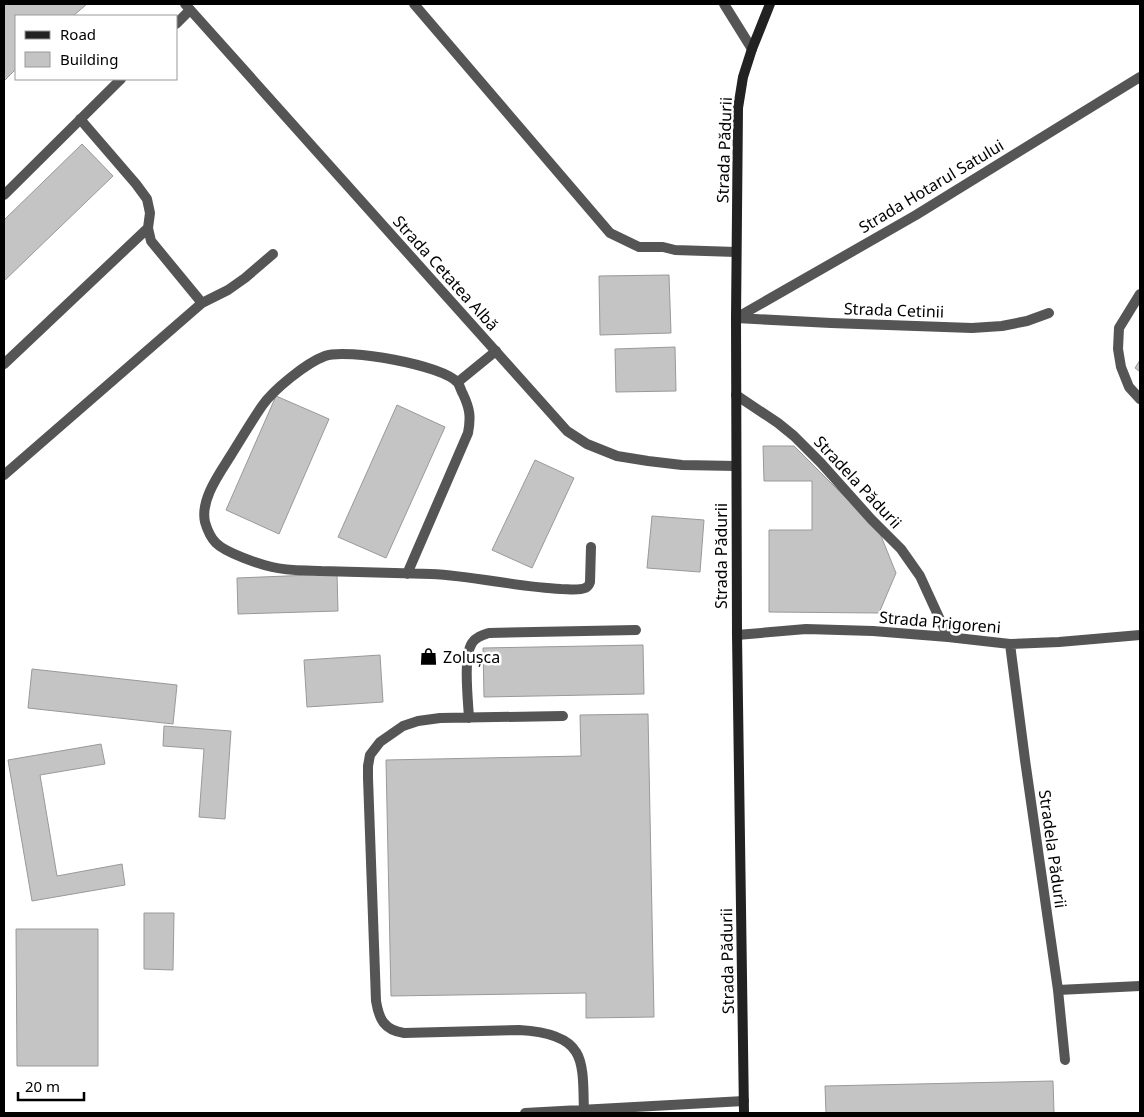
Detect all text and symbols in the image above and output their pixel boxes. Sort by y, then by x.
legend [15,15,178,80]
text: Road [60,24,96,44]
text: Building [60,49,118,69]
street label: Strada Pădurii [711,97,737,203]
street label: Strada Hotarul Satului [854,134,1008,238]
street label: Strada Cetatea Albă [388,211,504,335]
street label: Strada Cetinii [844,297,944,323]
street label: Stradela Pădurii [809,431,907,533]
street label: Strada Pădurii [710,503,732,609]
street label: Strada Prigoreni [878,606,1002,638]
place label: Zolușca [443,646,500,668]
shop icon: Zolușca [419,647,439,667]
street label: Stradela Pădurii [1034,788,1072,910]
street label: Strada Pădurii [715,908,739,1014]
scale bar [18,1070,84,1102]
text: 20 m [25,1076,60,1096]

